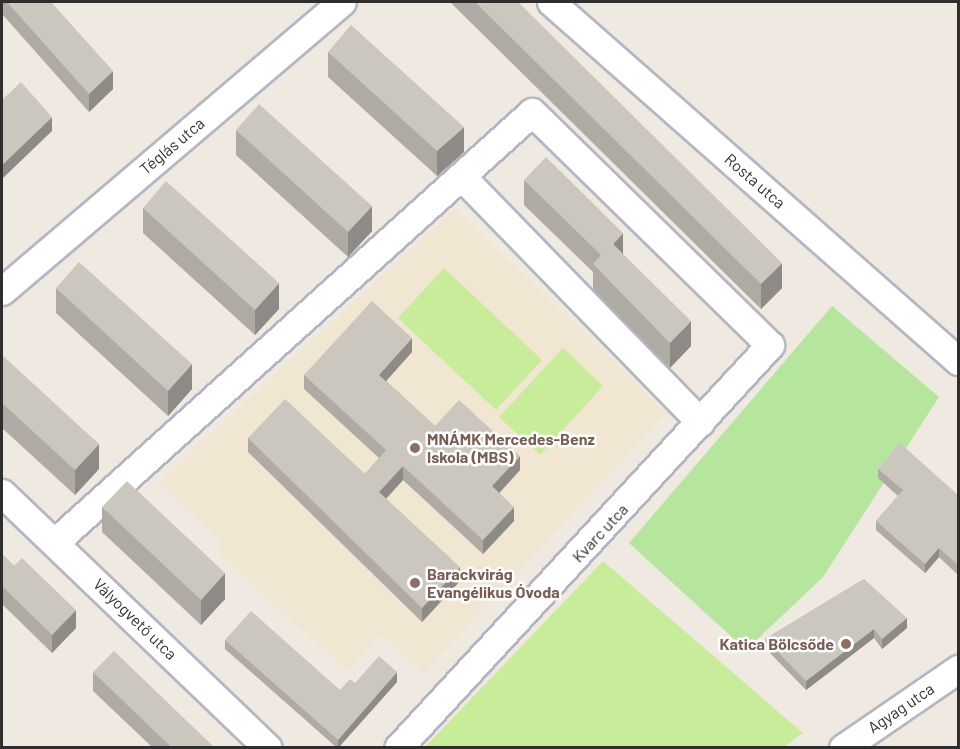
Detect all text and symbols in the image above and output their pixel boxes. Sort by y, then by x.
street label: Téglás utca [136,113,208,179]
street label: Rosta utca [721,149,789,213]
place label: MNÁMK Mercedes-Benz Iskola (MBS) [427,429,595,467]
marker: MNÁMK Mercedes-Benz Iskola (MBS) [408,441,422,455]
street label: Kvarc utca [568,500,632,566]
place label: Barackvirág Evangélikus Óvoda [427,564,560,602]
street label: Vályogvető utca [89,574,181,664]
marker: Barackvirág Evangélikus Óvoda [408,576,422,590]
place label: Katica Bölcsőde [720,634,834,654]
marker: Katica Bölcsőde [839,637,853,651]
street label: Agyag utca [864,679,938,737]

